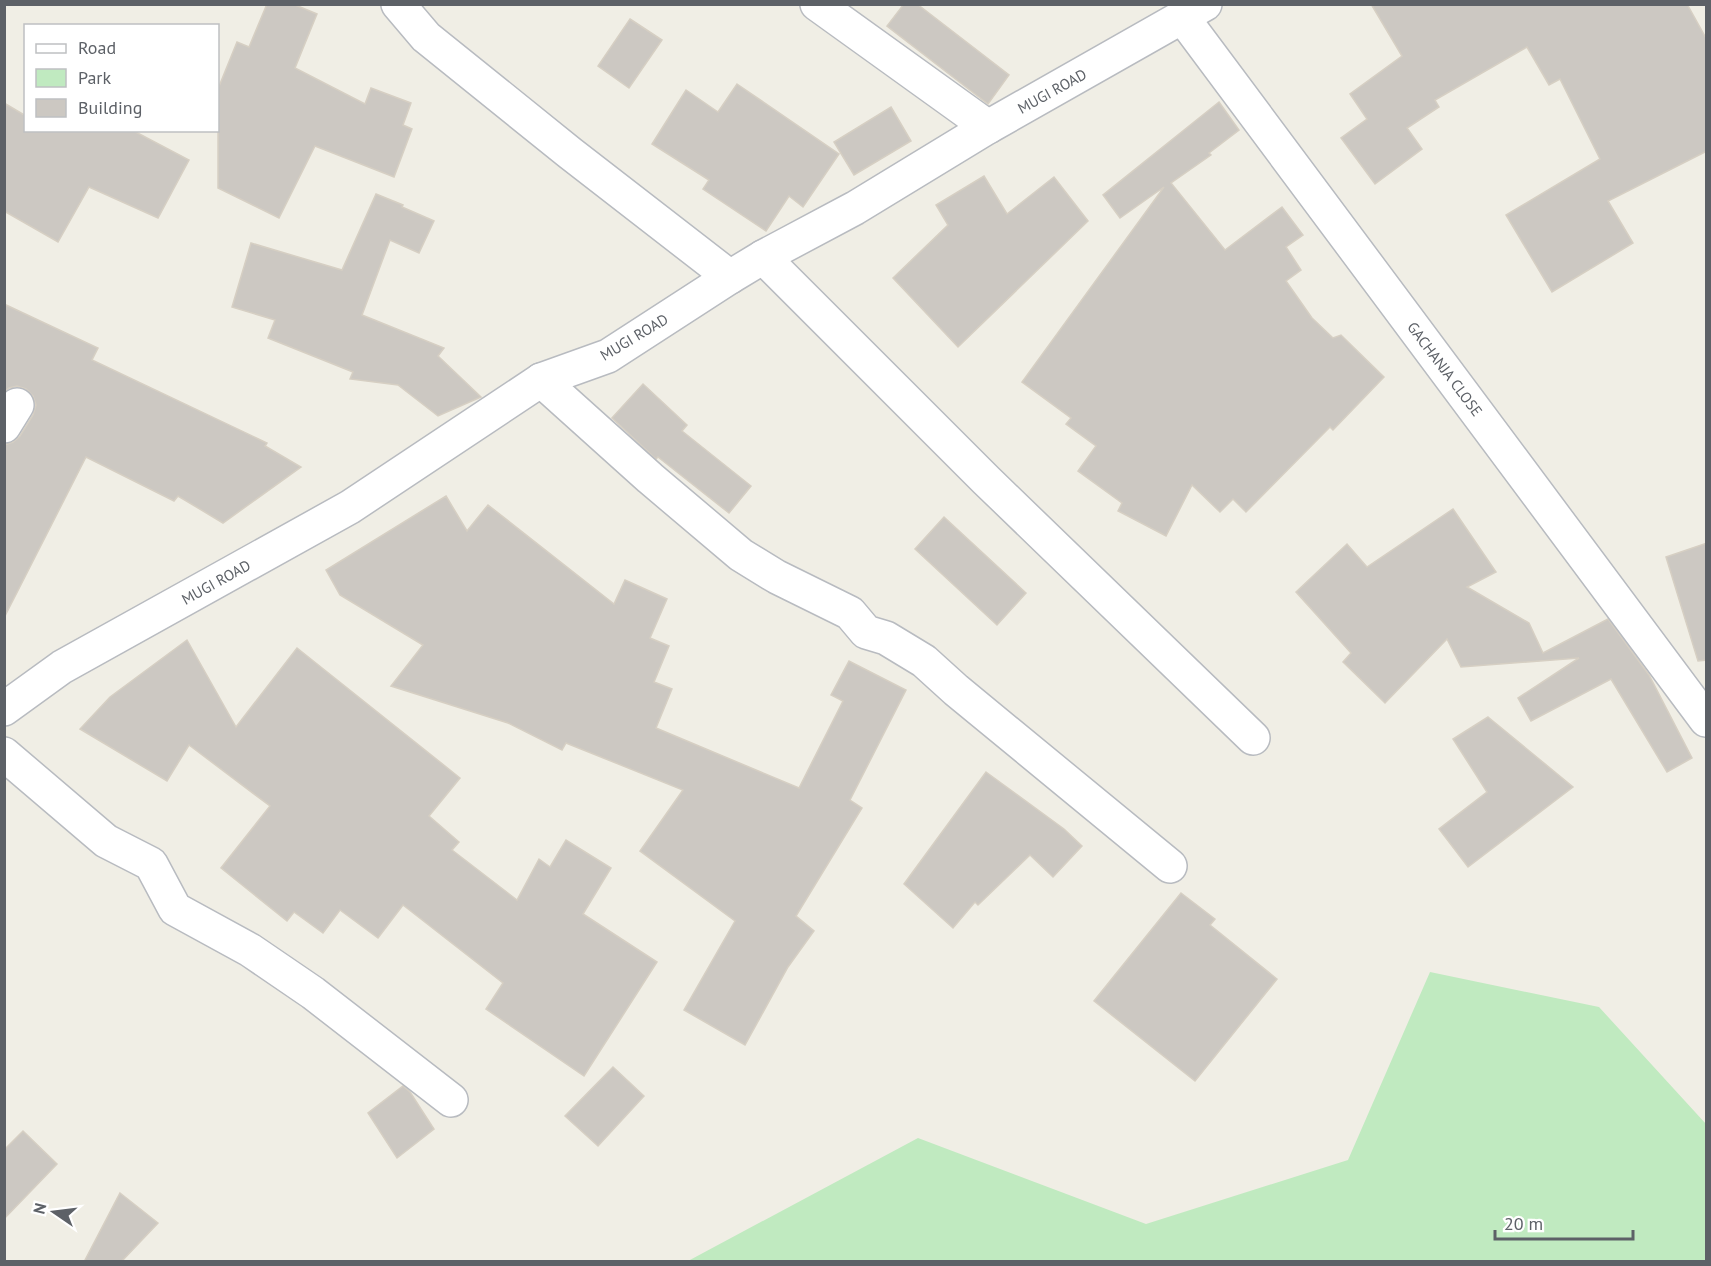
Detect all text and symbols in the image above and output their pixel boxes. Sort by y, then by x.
legend [24,24,219,132]
text: Road [78,36,116,59]
street label: MUGI ROAD [1014,64,1090,118]
text: Park [78,66,111,89]
text: Building [78,96,142,119]
street label: MUGI ROAD [597,309,671,365]
street label: GACHANJA CLOSE [1403,318,1487,420]
street label: MUGI ROAD [178,555,254,609]
north arrow [24,1182,84,1242]
text: N [28,1201,50,1216]
scale bar [1495,1203,1633,1241]
text: 20 m [1504,1212,1543,1235]

